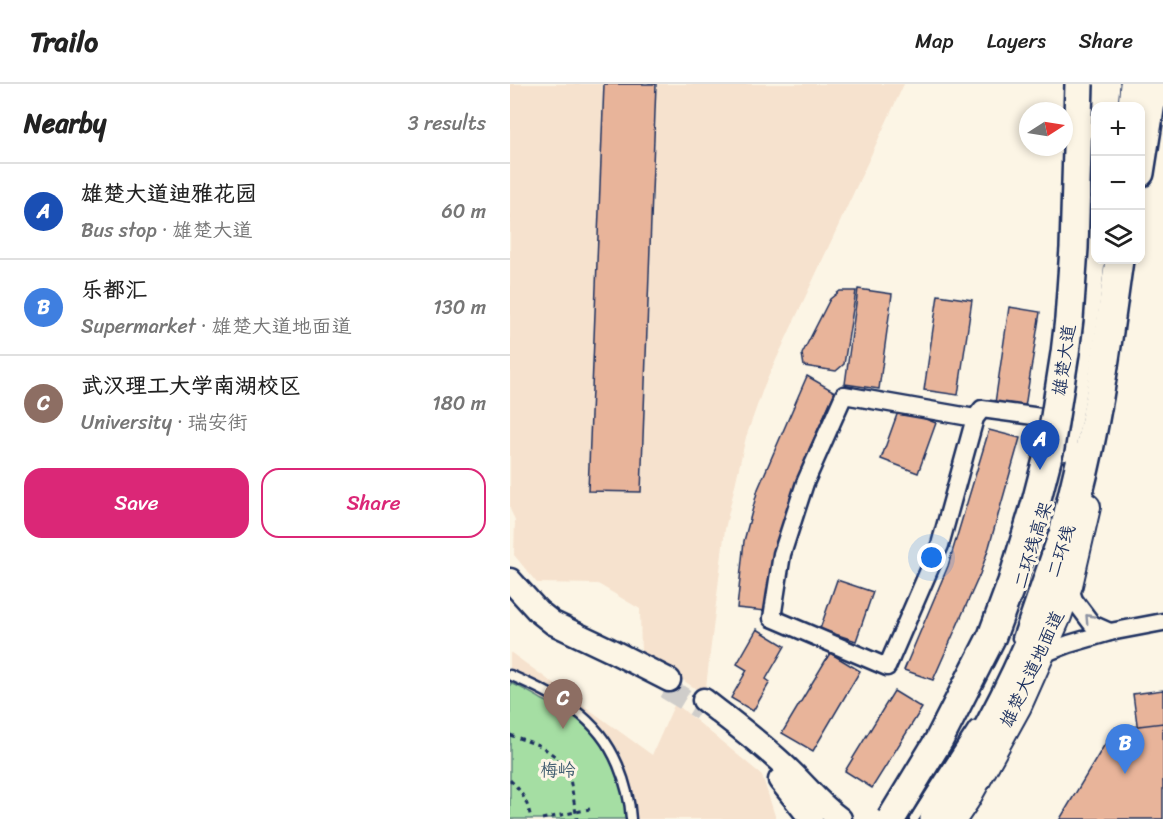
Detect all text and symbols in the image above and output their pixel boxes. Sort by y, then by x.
text: Trailo [30,17,98,66]
text: Map [915,22,954,60]
text: Layers [987,22,1046,60]
text: Share [1079,22,1133,60]
text: Nearby [24,100,106,146]
north arrow [1019,102,1073,156]
map controls [1091,102,1145,264]
button: + [1091,102,1145,156]
text: 3 results [408,106,486,141]
button: − [1091,156,1145,210]
text: 雄楚大道迪雅花园 [81,174,257,213]
text: A [37,194,50,229]
text: 60 m [441,194,486,229]
button: layers [1091,210,1145,264]
text: Bus stop · 雄楚大道 [81,213,252,248]
text: 乐都汇 [81,270,147,309]
text: B [37,290,50,325]
text: 130 m [433,290,486,325]
text: Supermarket · 雄楚大道地面道 [81,309,352,344]
street label: 雄楚大道 [1043,322,1085,398]
text: 武汉理工大学南湖校区 [81,366,301,405]
text: C [37,386,50,421]
text: 180 m [432,386,486,421]
text: University · 瑞安街 [81,405,248,440]
pin: A [1020,420,1060,470]
button: Save [24,468,249,538]
button: Share [261,468,486,538]
street label: 二环线高架 [1005,497,1061,593]
street label: 二环线 [1037,520,1085,582]
your location [917,543,946,572]
street label: 雄楚大道地面道 [991,605,1073,733]
one-way arrow [1085,615,1096,625]
pin: C [544,680,582,729]
pin: B [1106,724,1144,774]
park label: 梅岭 [540,754,576,786]

